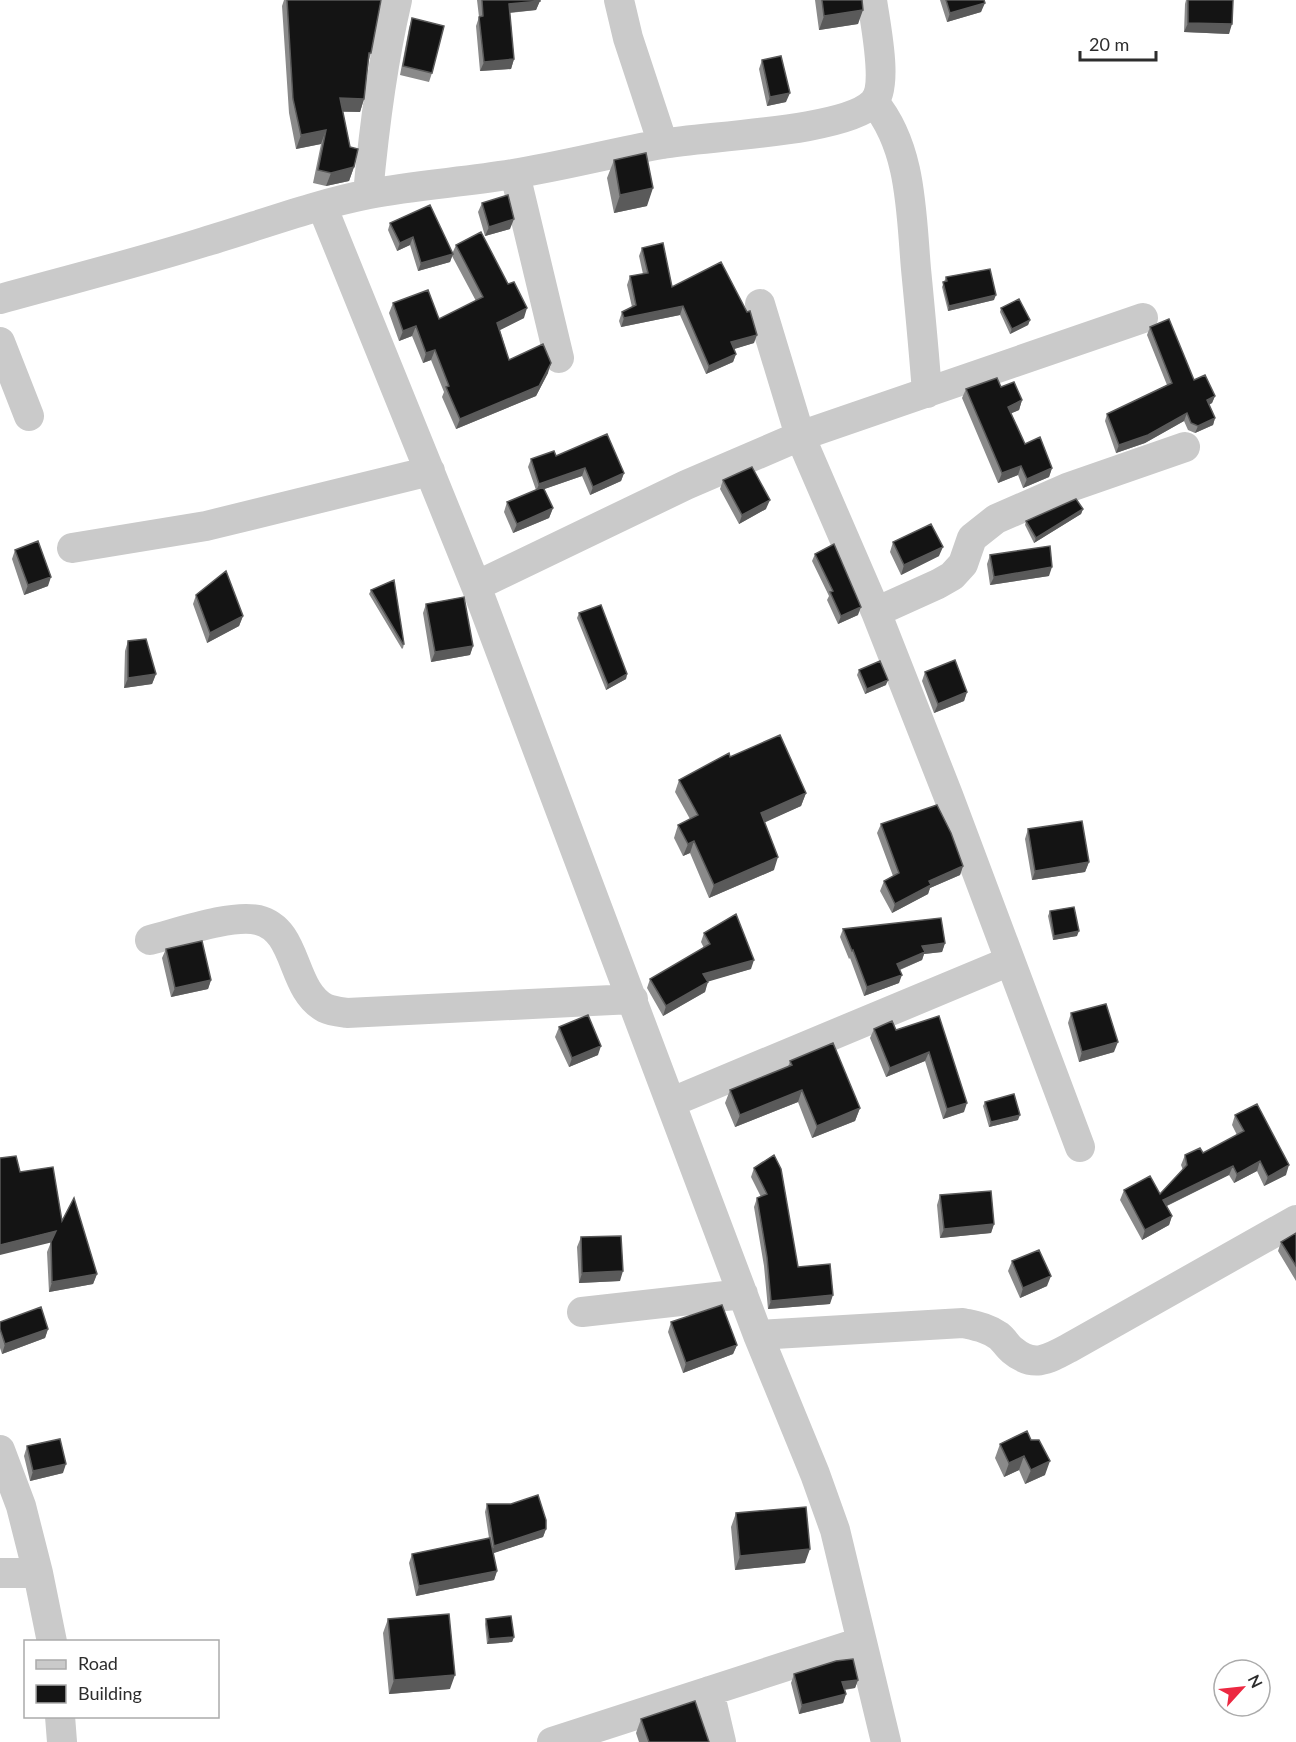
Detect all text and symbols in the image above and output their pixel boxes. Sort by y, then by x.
scale bar [1080,24,1156,62]
text: 20 m [1089,33,1129,55]
legend [24,1640,219,1718]
text: Road [78,1652,118,1674]
north arrow [1212,1658,1272,1718]
text: N [1245,1671,1267,1691]
text: Building [78,1682,142,1704]

